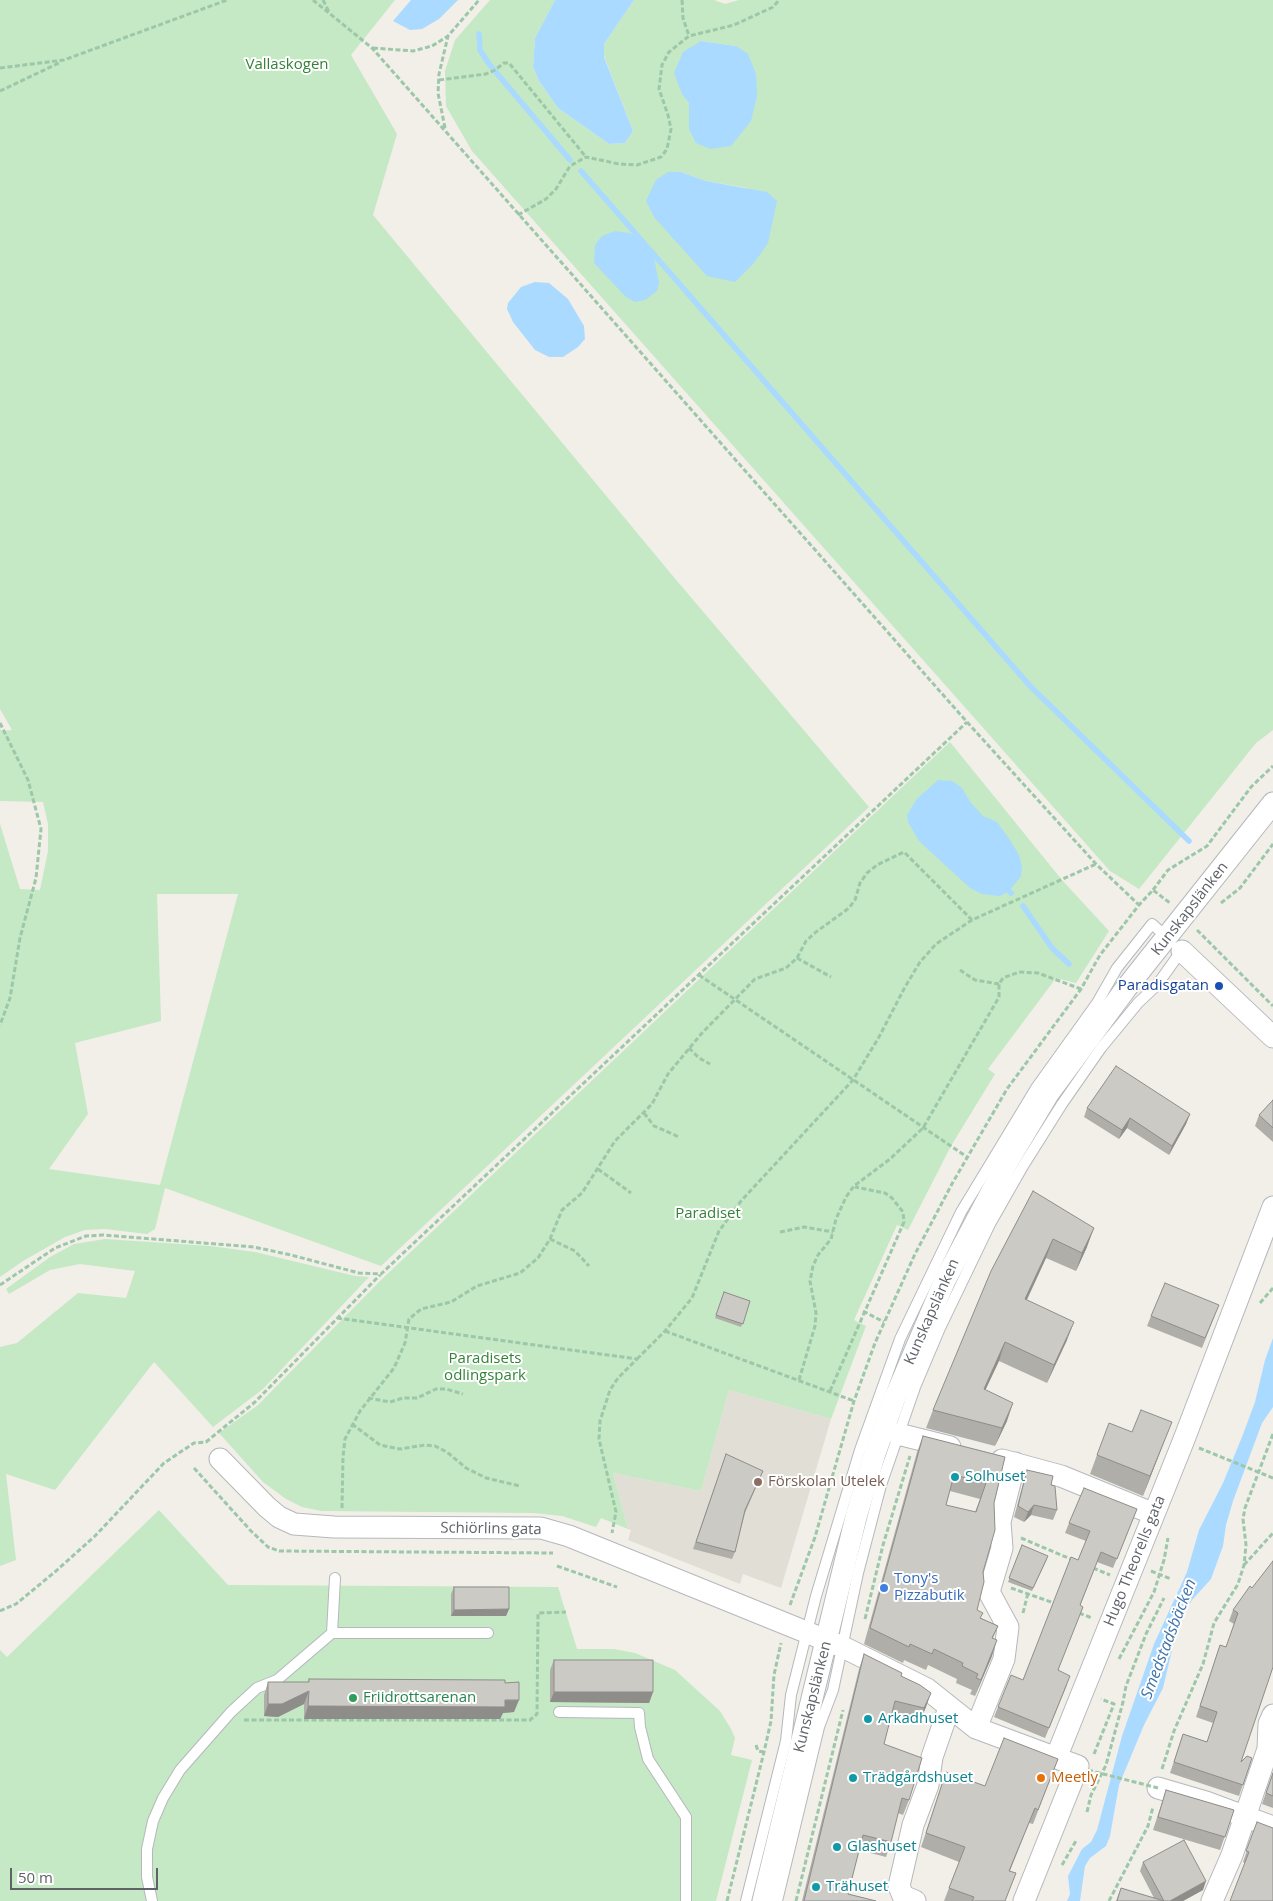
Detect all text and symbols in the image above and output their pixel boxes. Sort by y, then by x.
park label: Vallaskogen [245,56,329,74]
street label: Kunskapslänken [1148,859,1232,959]
place label: Paradisgatan [1118,977,1209,995]
marker: Paradisgatan [1213,980,1225,992]
park label: Paradiset [675,1205,741,1223]
street label: Kunskapslänken [901,1256,963,1368]
park label: Paradisets odlingspark [444,1350,526,1385]
place label: Solhuset [965,1468,1025,1486]
marker: Solhuset [949,1471,961,1483]
place label: Förskolan Utelek [768,1473,885,1491]
marker: Förskolan Utelek [752,1476,764,1488]
street label: Hugo Theorells gata [1101,1493,1169,1629]
street label: Schiörlins gata [440,1519,542,1539]
place label: Tony's Pizzabutik [894,1570,965,1605]
water label: Smedstadsbäcken [1137,1576,1201,1702]
marker: Tony's Pizzabutik [878,1582,890,1594]
street label: Kunskapslänken [790,1639,836,1755]
place label: Friidrottsarenan [363,1689,476,1707]
marker: Friidrottsarenan [347,1692,359,1704]
place label: Arkadhuset [878,1710,958,1728]
marker: Arkadhuset [862,1713,874,1725]
place label: Trädgårdshuset [863,1769,973,1787]
place label: Meetly [1051,1769,1098,1787]
marker: Trädgårdshuset [847,1772,859,1784]
marker: Meetly [1035,1772,1047,1784]
place label: Glashuset [847,1838,916,1856]
marker: Glashuset [831,1841,843,1853]
scale bar [12,1858,160,1890]
text: 50 m [18,1867,53,1887]
place label: Trähuset [826,1878,888,1896]
marker: Trähuset [810,1881,822,1893]

